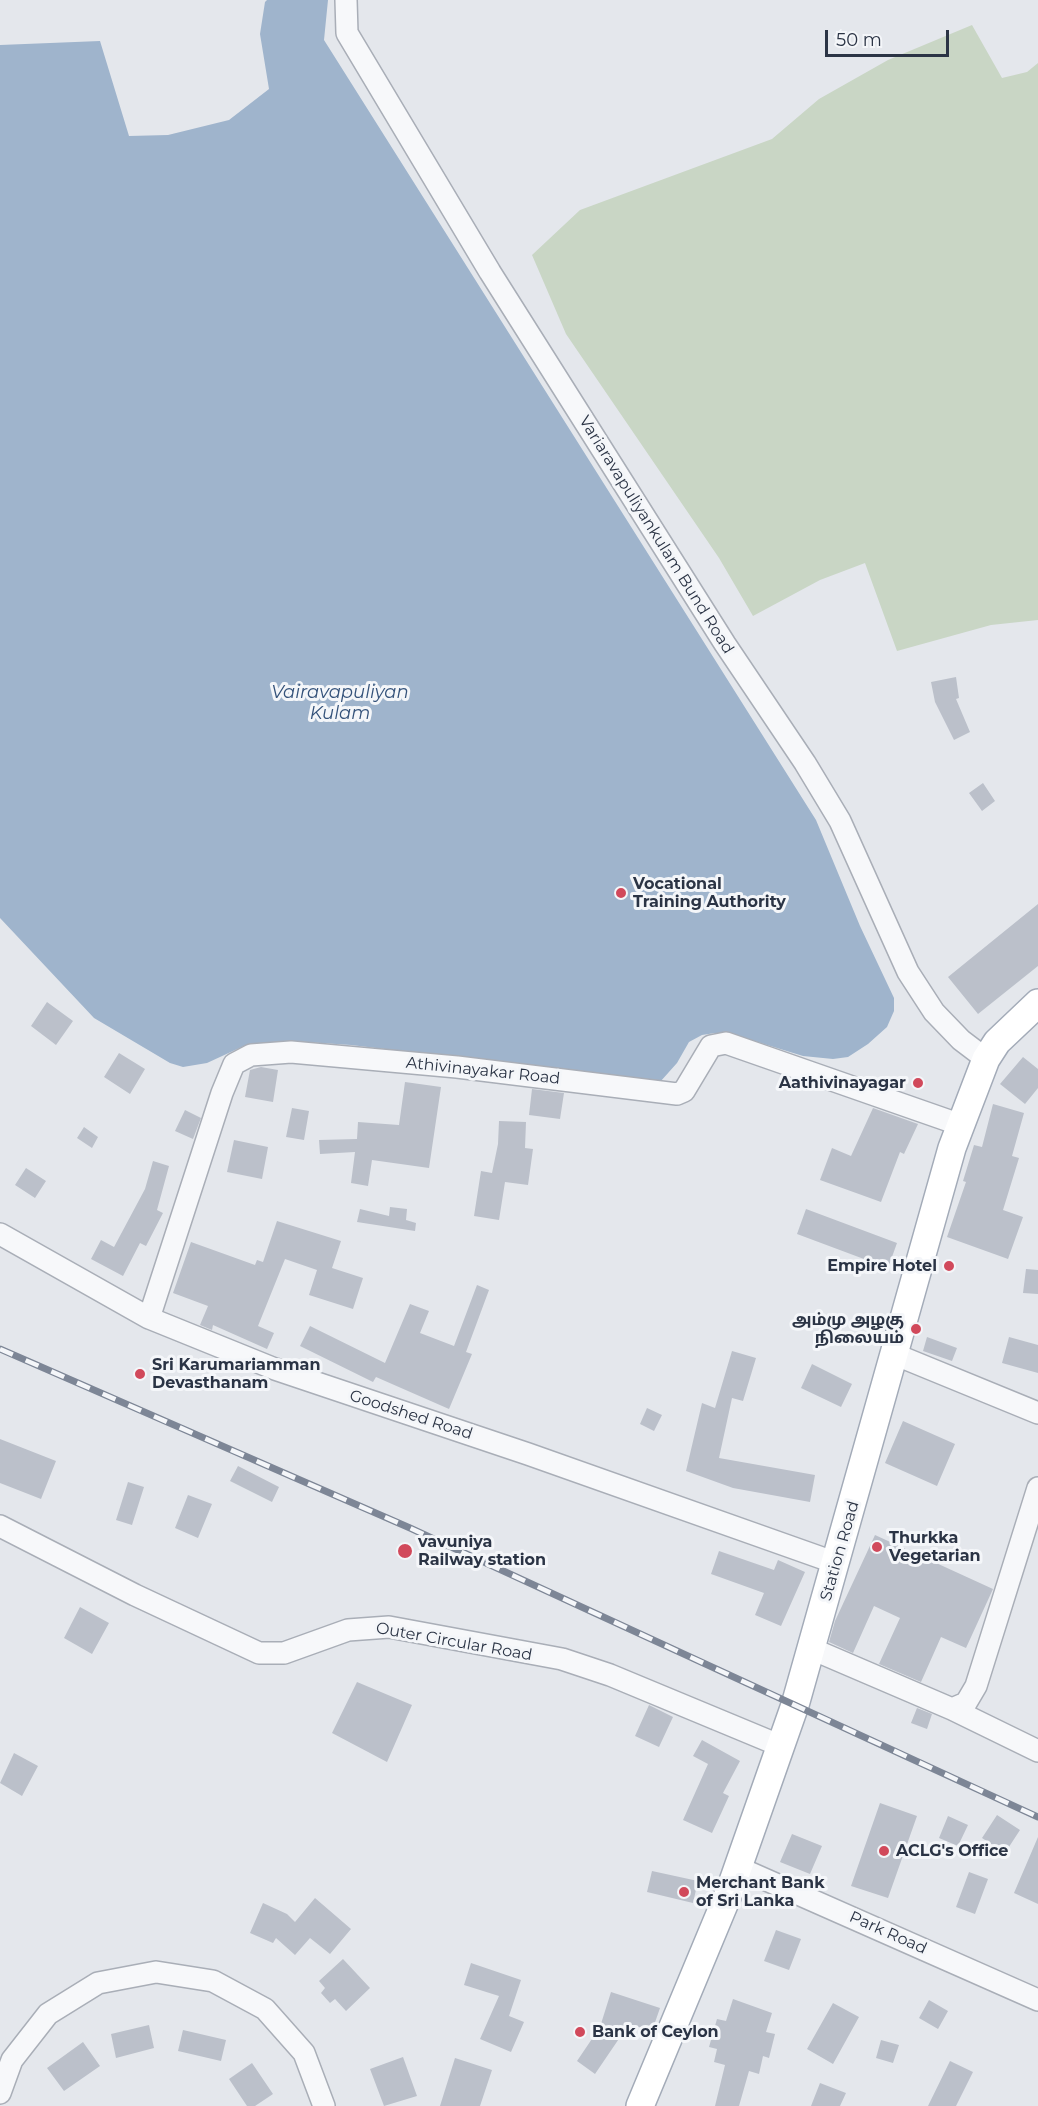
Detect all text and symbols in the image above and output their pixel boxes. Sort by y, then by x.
scale bar [828,18,952,56]
text: 50 m [836,29,882,51]
street label: Variaravapuliyankulam Bund Road [574,412,738,658]
water label: Vairavapuliyan Kulam [271,682,409,724]
place label: Vocational Training Authority [633,874,786,912]
marker: Vocational Training Authority [614,886,628,900]
street label: Athivinayakar Road [405,1053,561,1089]
place label: Aathivinayagar [779,1073,906,1093]
marker: Aathivinayagar [911,1076,925,1090]
place label: Empire Hotel [827,1256,937,1276]
marker: Empire Hotel [942,1259,956,1273]
place label: அம்மு அழகு நிலையம் [792,1310,904,1348]
marker: அம்மு அழகு நிலையம் [909,1322,923,1336]
place label: Sri Karumariamman Devasthanam [152,1355,320,1393]
marker: Sri Karumariamman Devasthanam [133,1367,147,1381]
street label: Goodshed Road [347,1386,475,1444]
street label: Station Road [817,1499,863,1603]
place label: Thurkka Vegetarian [889,1528,981,1566]
place label: vavuniya Railway station [418,1532,546,1570]
marker: Thurkka Vegetarian [870,1540,884,1554]
marker: vavuniya Railway station [396,1542,414,1560]
street label: Outer Circular Road [374,1619,534,1665]
place label: ACLG's Office [896,1841,1008,1861]
marker: ACLG's Office [877,1844,891,1858]
place label: Merchant Bank of Sri Lanka [696,1873,825,1911]
marker: Merchant Bank of Sri Lanka [677,1885,691,1899]
street label: Park Road [846,1907,930,1959]
place label: Bank of Ceylon [592,2022,719,2042]
marker: Bank of Ceylon [573,2025,587,2039]

